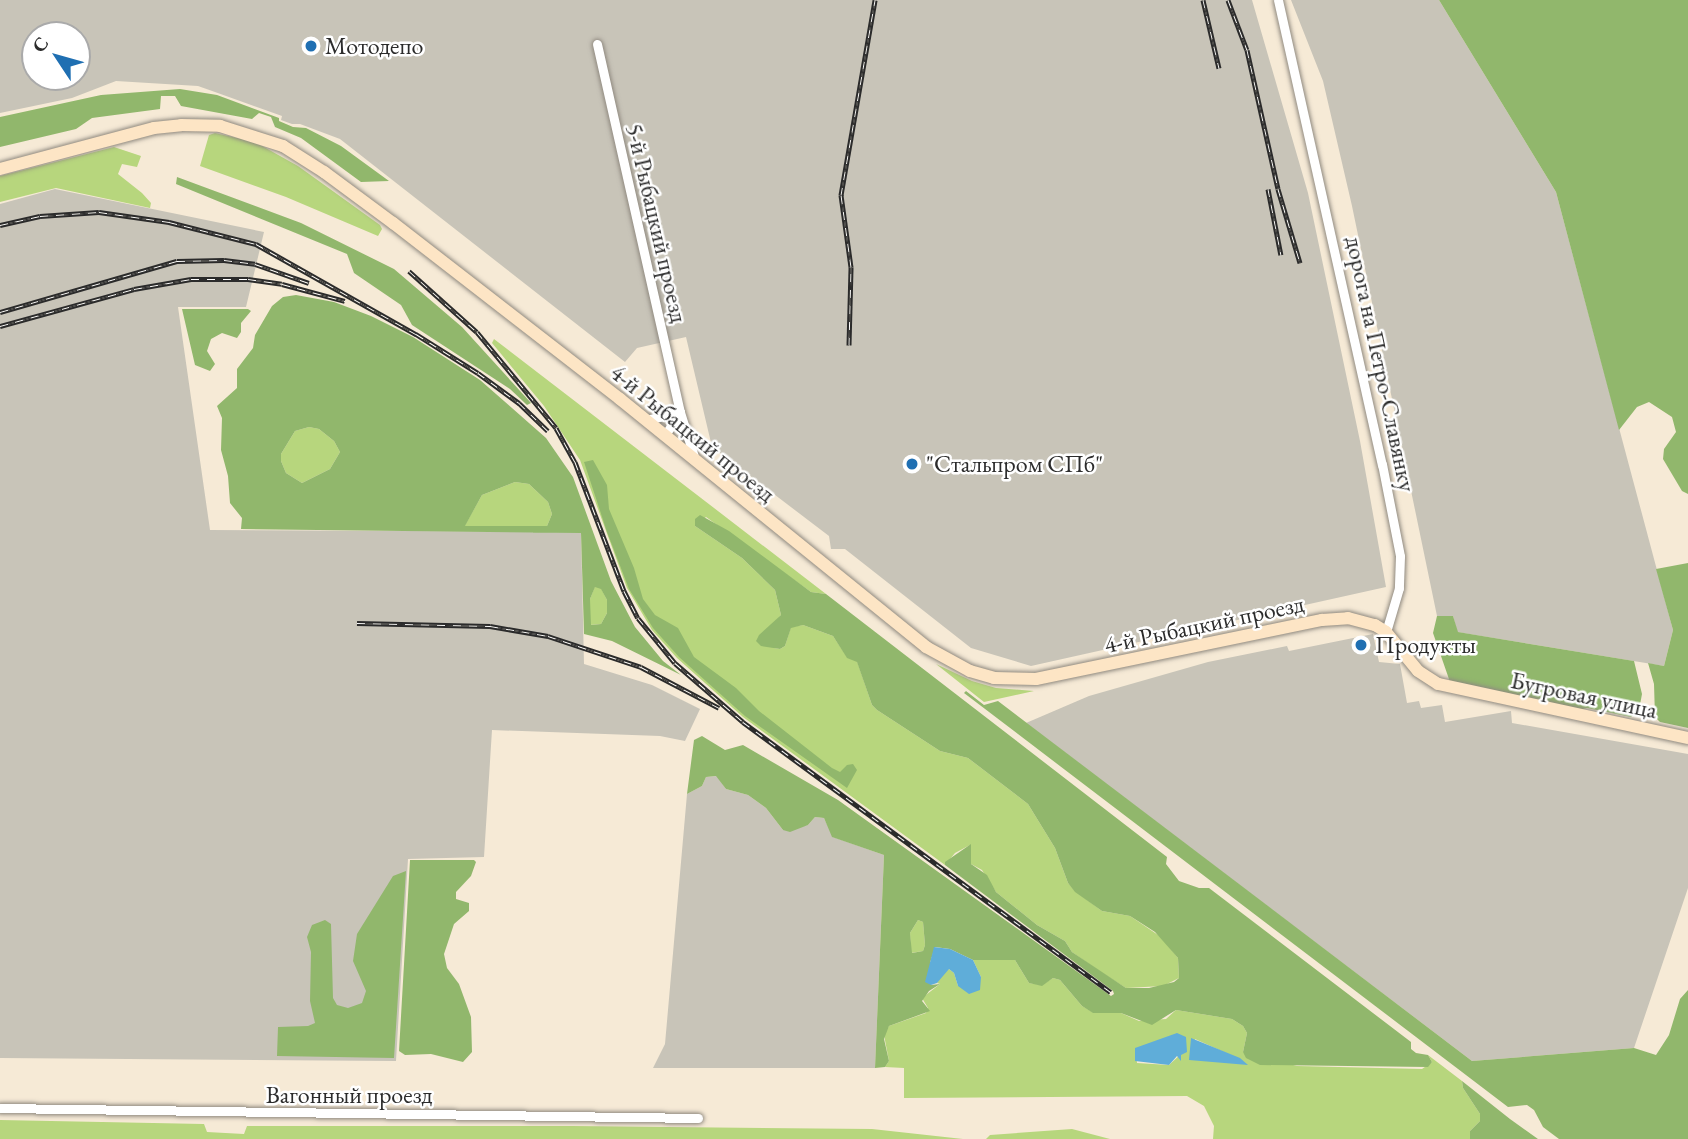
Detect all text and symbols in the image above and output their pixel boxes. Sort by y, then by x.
north arrow [21,21,91,91]
text: С [26,32,54,57]
place label: Мотодепо [325,32,423,60]
marker: Мотодепо [303,38,319,54]
street label: 5-й Рыбацкий проезд [620,121,694,325]
street label: дорога на Петро-Славянку [1340,234,1422,494]
street label: 4-й Рыбацкий проезд [605,358,781,508]
place label: "Стальпром СПб" [926,450,1103,478]
marker: "Стальпром СПб" [904,456,920,472]
street label: 4-й Рыбацкий проезд [1102,589,1306,659]
place label: Продукты [1375,631,1476,659]
marker: Продукты [1353,637,1369,653]
street label: Бугровая улица [1508,665,1660,725]
street label: Вагонный проезд [266,1081,432,1109]

